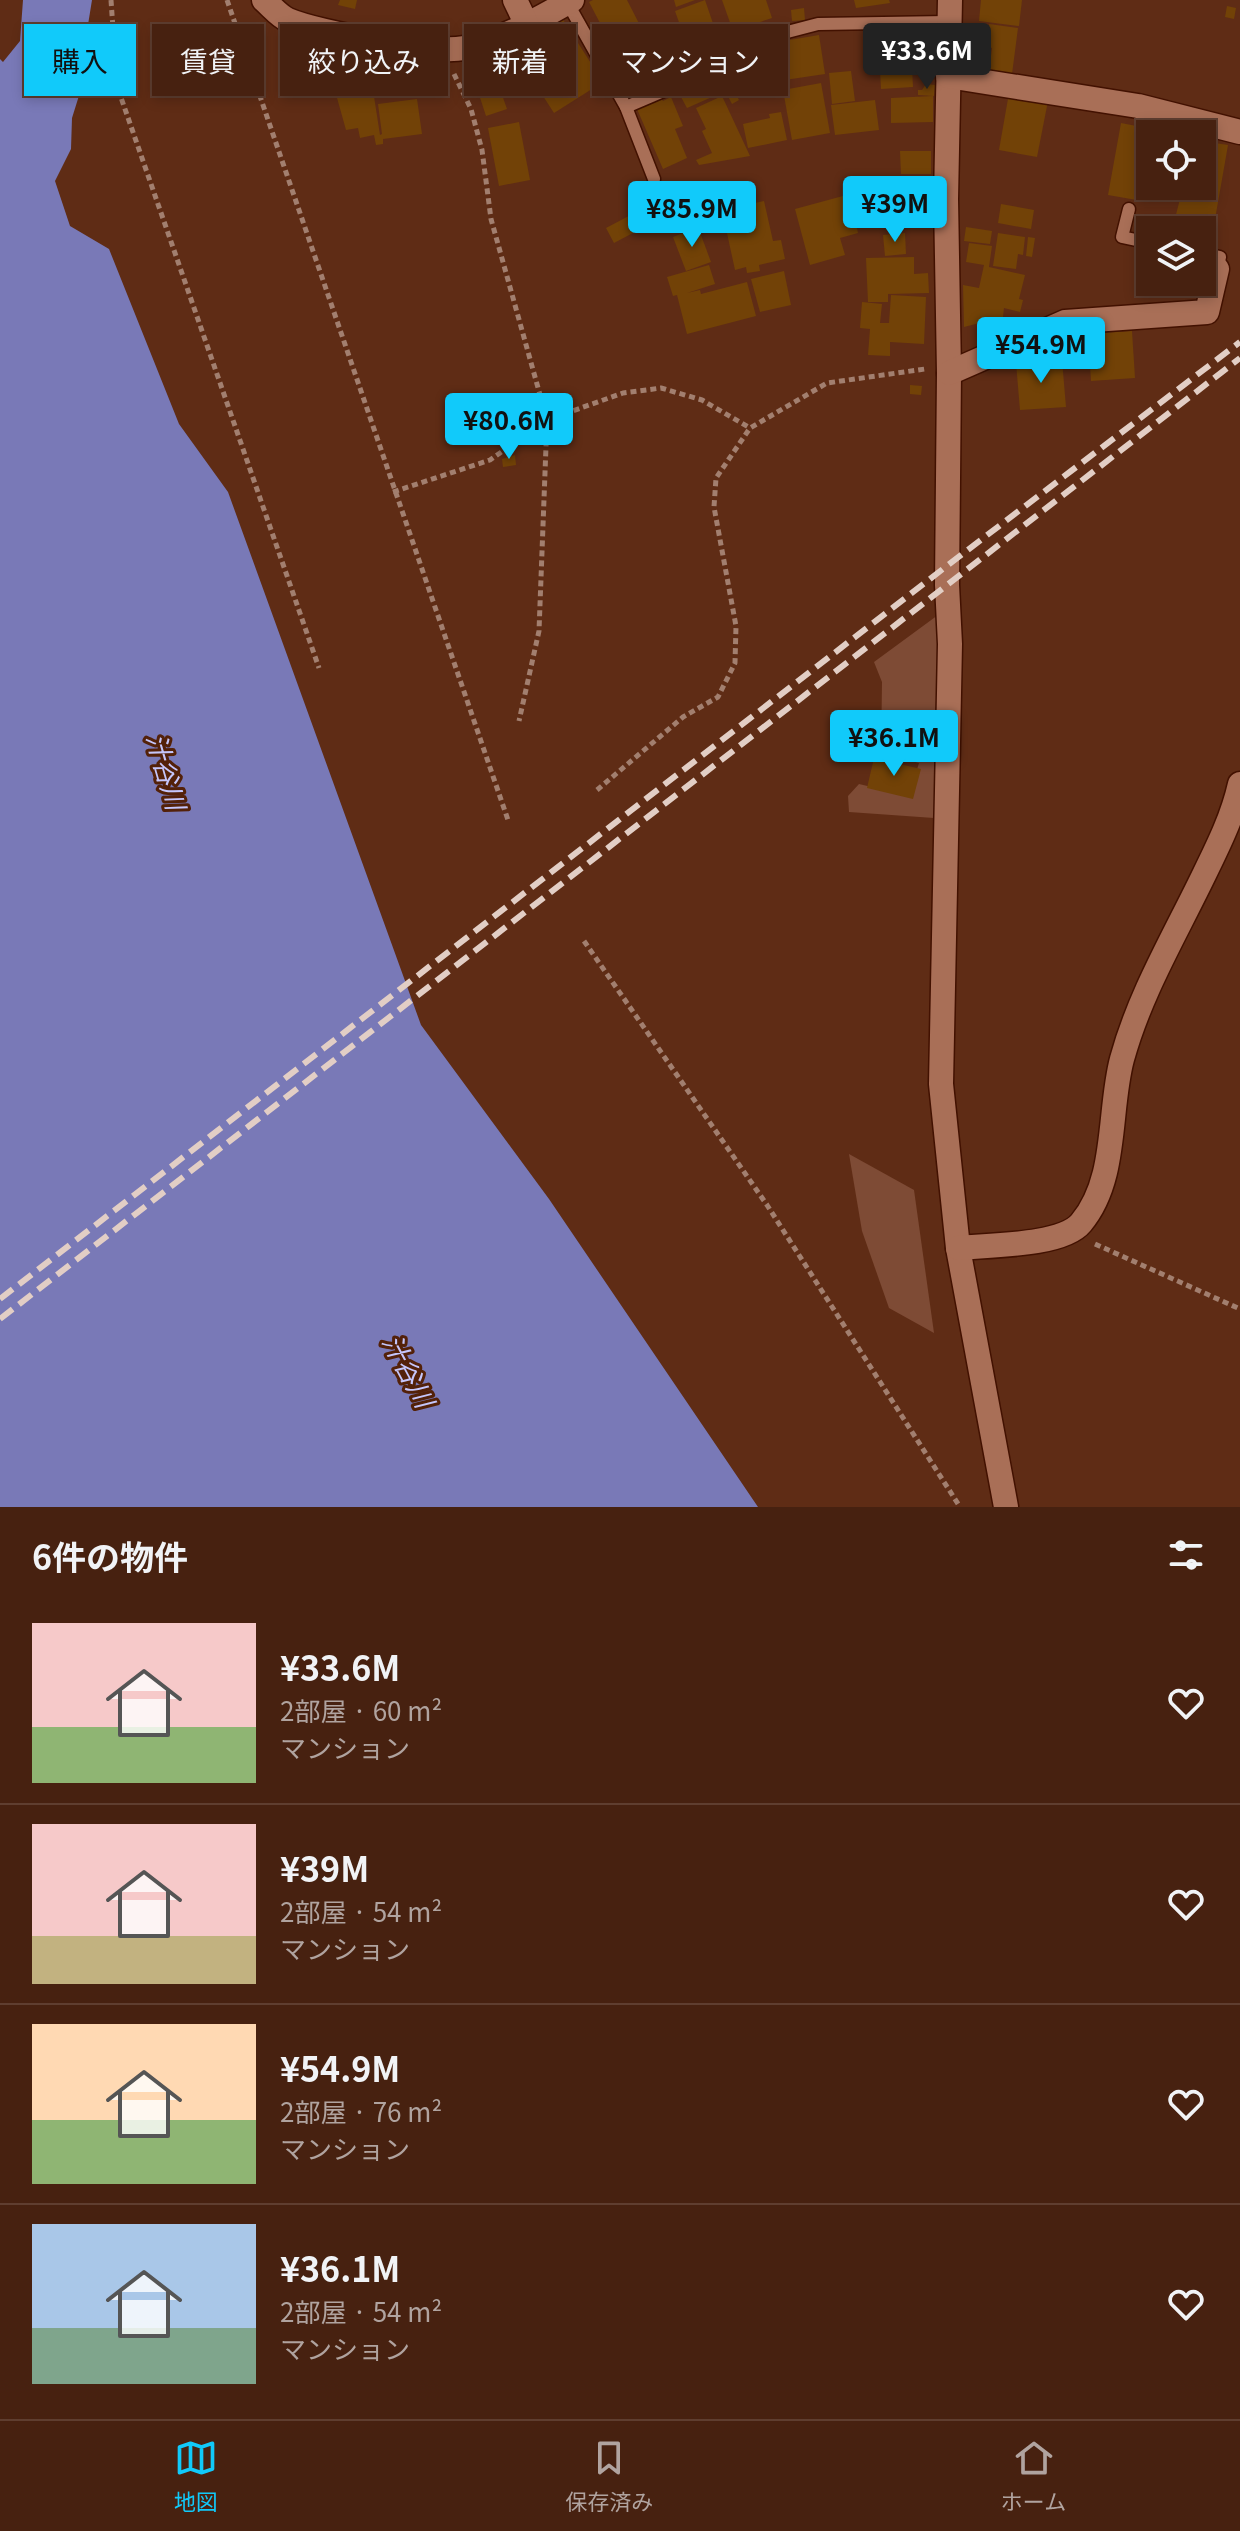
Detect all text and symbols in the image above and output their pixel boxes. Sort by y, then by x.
pin: ¥33.6M [862,23,992,91]
chip: 購入 [24,24,136,96]
chip: 賃貸 [152,24,264,96]
chip: 絞り込み [280,24,448,96]
chip: 新着 [464,24,576,96]
chip: マンション [592,24,788,96]
text: ¥33.6M [881,30,973,67]
map controls [1136,120,1216,296]
button: locate [1136,120,1216,200]
pin: ¥39M [848,176,942,244]
pin: ¥85.9M [627,181,757,249]
text: ¥39M [861,183,929,220]
text: ¥85.9M [646,188,738,225]
button: layers [1136,216,1216,296]
pin: ¥54.9M [976,317,1106,385]
text: ¥54.9M [995,324,1087,361]
pin: ¥80.6M [444,393,574,461]
text: ¥80.6M [463,400,555,437]
pin: ¥36.1M [829,710,959,778]
text: ¥36.1M [848,717,940,754]
water label: 汁谷川 [139,728,197,816]
water label: 汁谷川 [375,1327,446,1416]
text: 6件の物件 [32,1531,188,1580]
icon: filters [1164,1533,1208,1577]
text: ¥33.6M [280,1642,400,1691]
icon: home [96,1655,192,1751]
icon: heart [1164,1681,1208,1725]
text: 2部屋 · 60 m² [280,1691,442,1728]
text: マンション [280,1728,410,1765]
text: ¥39M [280,1843,369,1892]
icon: home [96,1856,192,1952]
icon: heart [1164,1882,1208,1926]
text: 2部屋 · 54 m² [280,1892,442,1929]
text: マンション [280,1929,410,1966]
text: ¥54.9M [280,2043,400,2092]
icon: home [96,2056,192,2152]
icon: heart [1164,2082,1208,2126]
text: 2部屋 · 76 m² [280,2092,442,2129]
text: マンション [280,2129,410,2166]
text: ¥36.1M [280,2243,400,2292]
icon: home [96,2256,192,2352]
icon: heart [1164,2282,1208,2326]
text: 2部屋 · 54 m² [280,2292,442,2329]
text: マンション [280,2329,410,2366]
tab: 地図 [174,2436,218,2516]
tab: 保存済み [565,2436,653,2516]
tab: ホーム [1001,2436,1066,2516]

